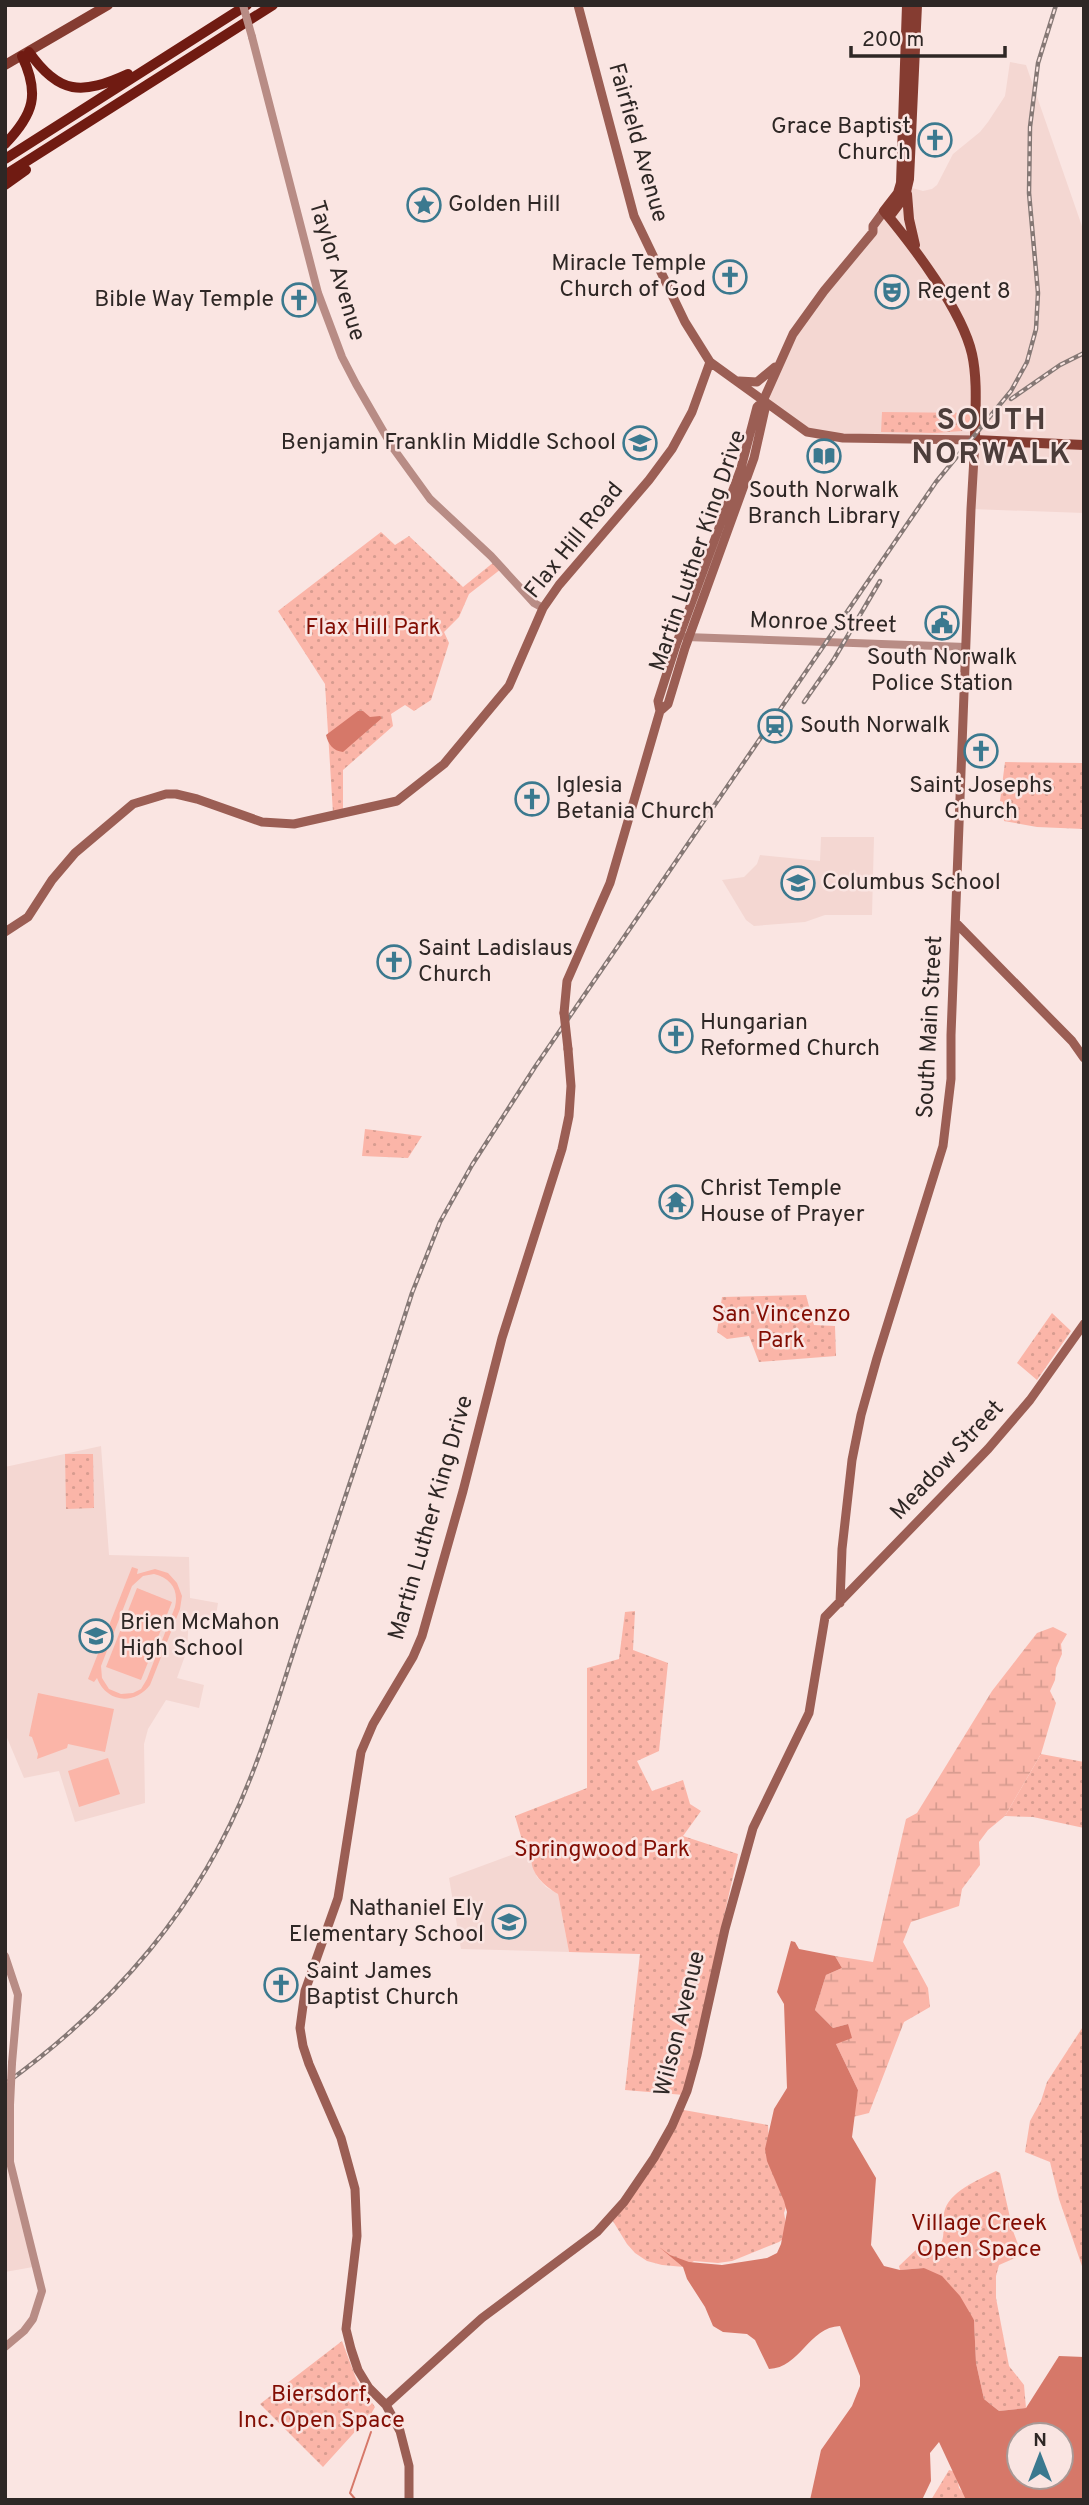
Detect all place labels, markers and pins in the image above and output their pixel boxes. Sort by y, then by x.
place label: Grace Baptist Church [771,113,911,168]
church icon: Grace Baptist Church [916,121,954,159]
place icon: Golden Hill [405,186,443,224]
place label: Golden Hill [448,191,561,220]
place label: Miracle Temple Church of God [551,250,706,305]
church icon: Miracle Temple Church of God [711,258,749,296]
theatre icon: Regent 8 [873,273,911,311]
place label: Regent 8 [917,278,1011,307]
church icon: Bible Way Temple [280,281,318,319]
place label: Bible Way Temple [94,286,274,315]
school or university icon: Benjamin Franklin Middle School [621,424,659,462]
place label: Benjamin Franklin Middle School [281,429,616,458]
library icon: South Norwalk Branch Library [805,437,843,475]
place label: South Norwalk Branch Library [748,477,900,532]
public building icon: South Norwalk Police Station [923,604,961,642]
place label: South Norwalk Police Station [867,644,1017,699]
station icon: South Norwalk [756,707,794,745]
place label: South Norwalk [800,712,950,741]
church icon: Saint Josephs Church [962,732,1000,770]
place label: Iglesia Betania Church [556,772,714,827]
place label: Saint Josephs Church [909,772,1053,827]
church icon: Iglesia Betania Church [513,780,551,818]
school or university icon: Columbus School [779,864,817,902]
place label: Columbus School [822,869,1001,898]
place label: Saint Ladislaus Church [418,935,573,990]
church icon: Saint Ladislaus Church [375,943,413,981]
place label: Hungarian Reformed Church [700,1009,880,1064]
church icon: Hungarian Reformed Church [657,1017,695,1055]
place label: Christ Temple House of Prayer [700,1175,865,1230]
temple icon: Christ Temple House of Prayer [657,1183,695,1221]
place label: Brien McMahon High School [120,1609,280,1664]
school or university icon: Brien McMahon High School [77,1617,115,1655]
place label: Nathaniel Ely Elementary School [289,1895,484,1950]
school or university icon: Nathaniel Ely Elementary School [490,1903,528,1941]
place label: Saint James Baptist Church [306,1958,459,2013]
church icon: Saint James Baptist Church [262,1966,300,2004]

